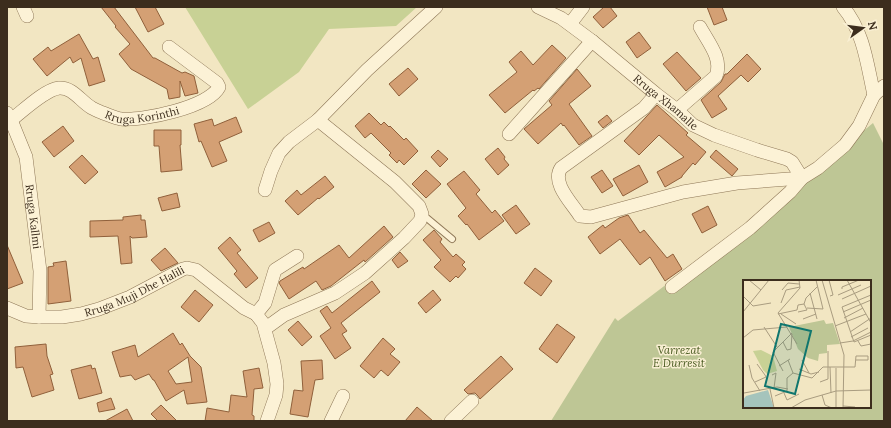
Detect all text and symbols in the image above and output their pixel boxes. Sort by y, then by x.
north arrow [843,8,883,48]
text: N [865,20,881,32]
street label: Rruga Xhamalle [631,71,700,133]
street label: Rruga Korinthi [103,103,181,126]
street label: Rruga Kallmi [22,183,44,250]
street label: Rruga Muji Dhe Halili [83,263,187,320]
inset map [743,280,871,408]
park label: Varrezat E Durresit [653,343,705,370]

